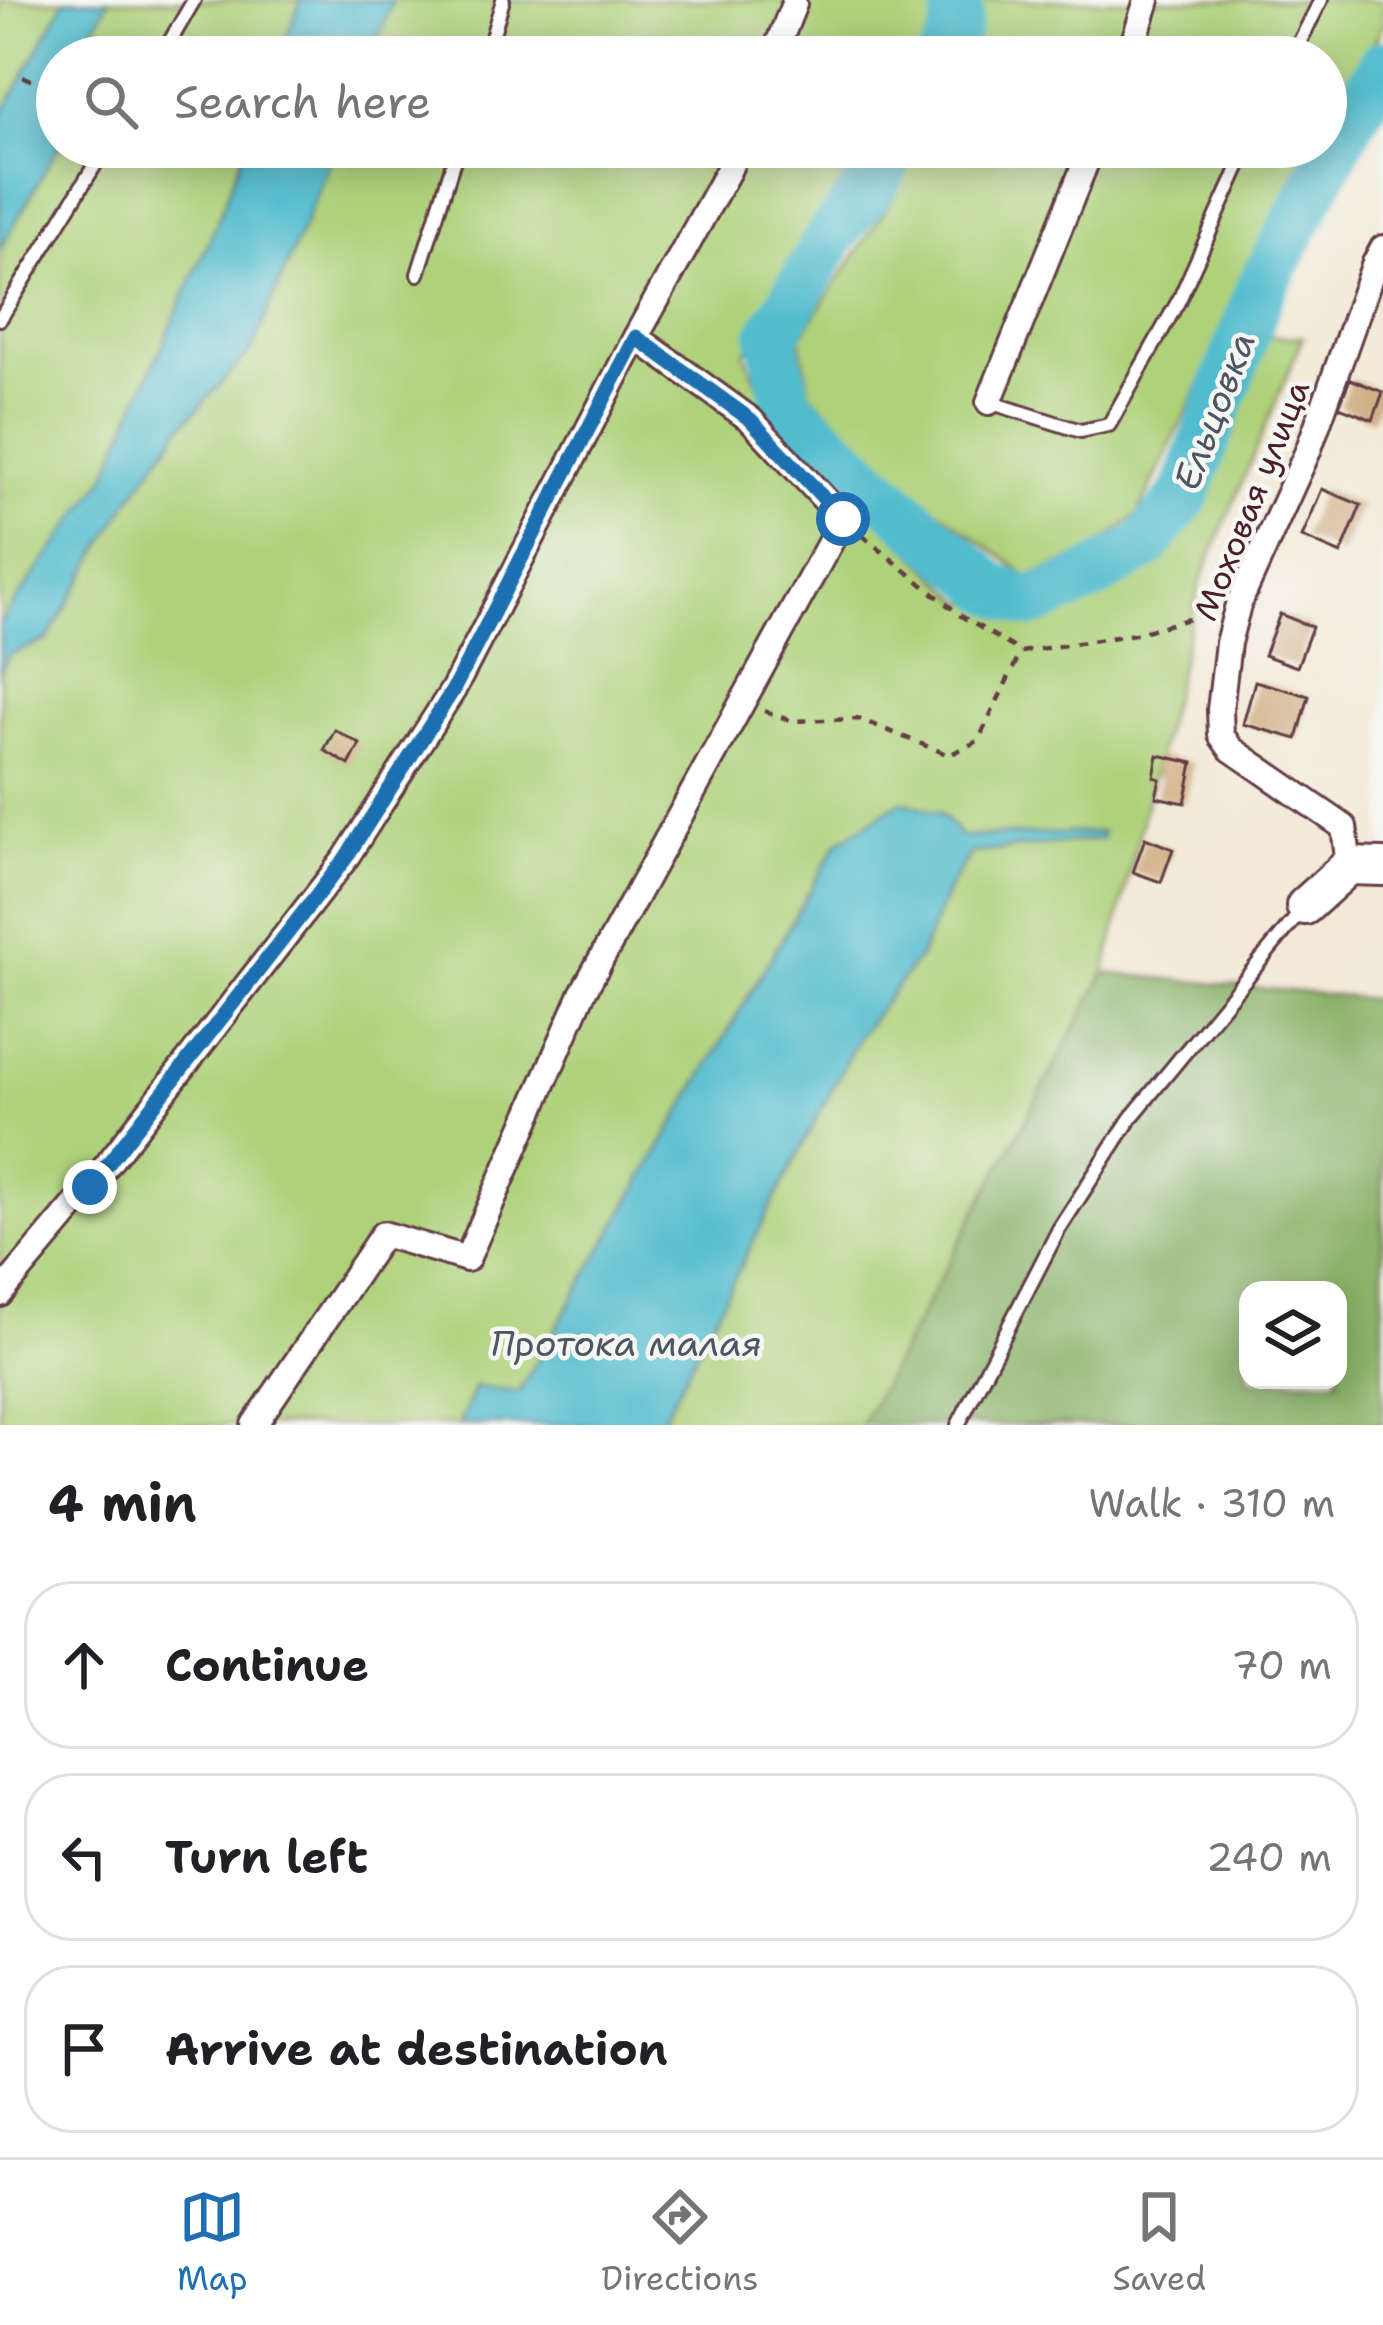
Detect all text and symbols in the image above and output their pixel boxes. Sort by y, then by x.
search box [36,36,1347,168]
icon: search [78,69,144,135]
text: Search here [174,72,431,132]
water label: Ельцовка [1162,325,1267,497]
street label: Моховая улица [1183,373,1320,627]
route start [816,492,870,546]
route end [63,1160,117,1214]
map controls [1239,1281,1347,1389]
button: layers [1239,1281,1347,1389]
water label: Протока малая [491,1319,761,1368]
text: 4 min [48,1469,197,1537]
text: Walk · 310 m [1088,1477,1335,1529]
icon: ahead [51,1632,117,1698]
text: Continue [165,1635,369,1695]
text: 70 m [1231,1639,1332,1691]
icon: left [51,1824,117,1890]
text: Turn left [165,1827,368,1887]
text: 240 m [1206,1831,1332,1883]
icon: arrive [51,2016,117,2082]
text: Arrive at destination [165,2019,668,2079]
tab: Map [177,2184,248,2301]
tab: Directions [601,2184,759,2301]
tab: Saved [1112,2184,1206,2301]

